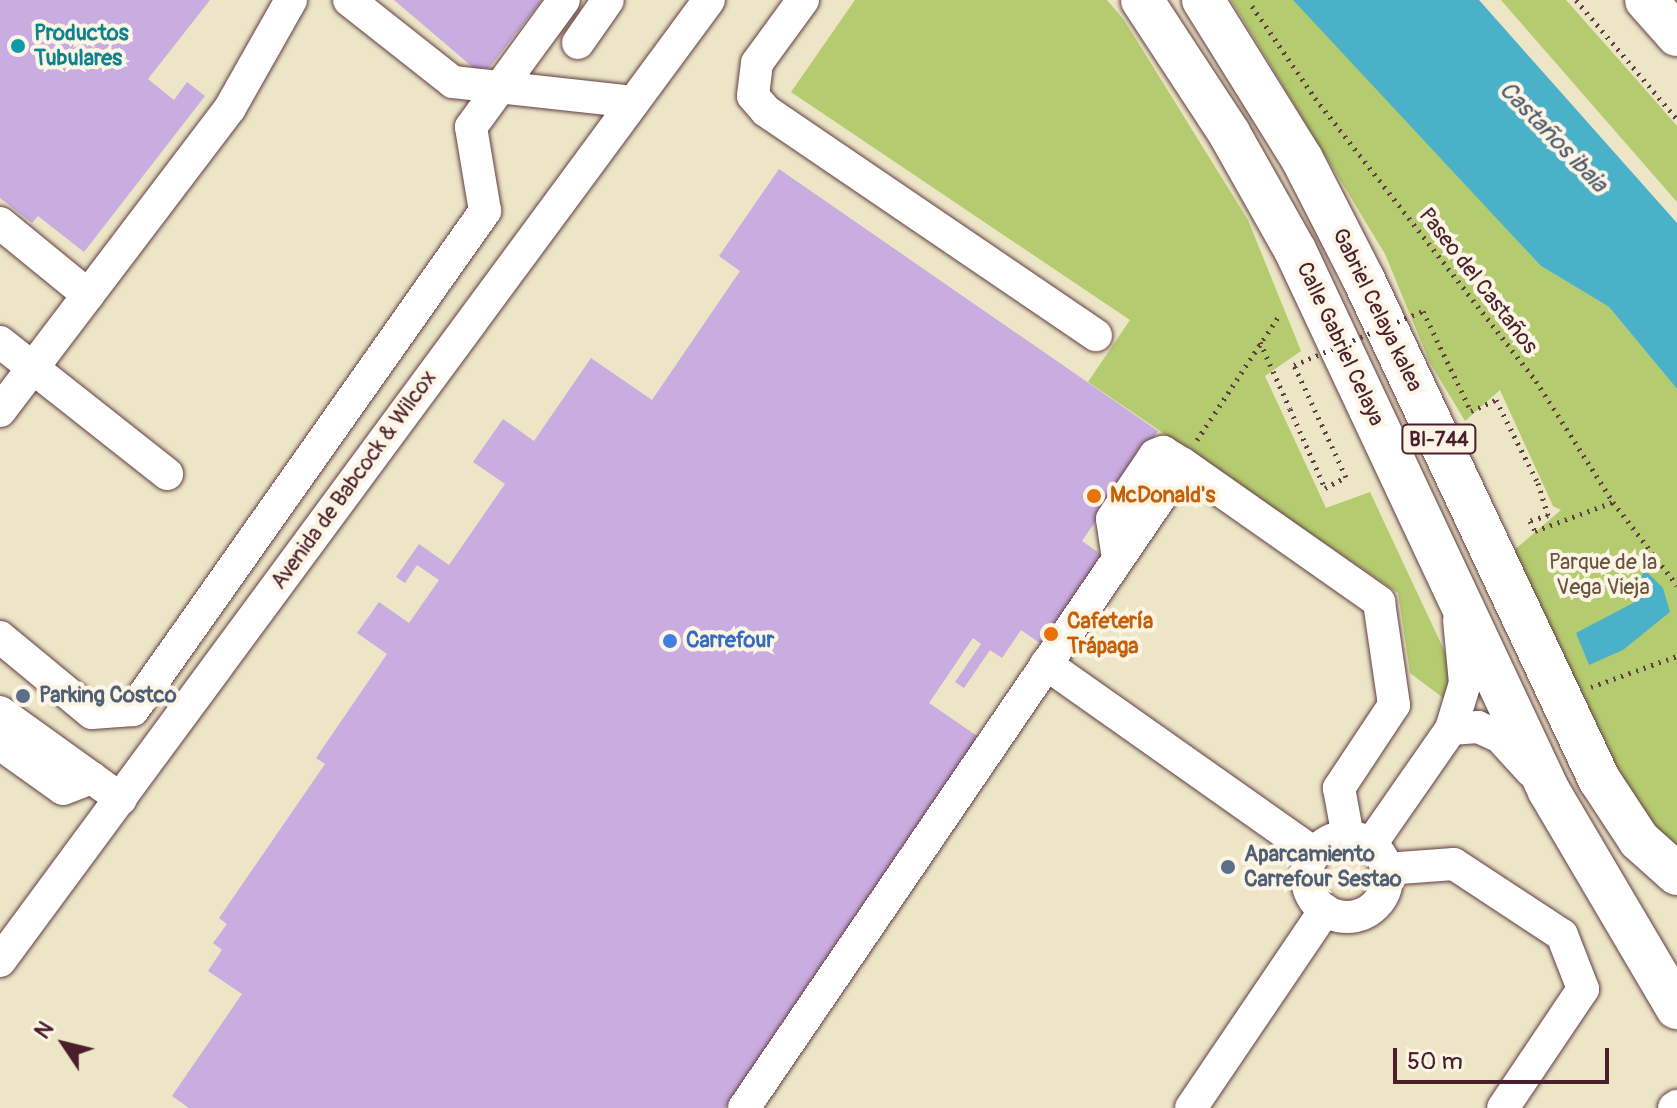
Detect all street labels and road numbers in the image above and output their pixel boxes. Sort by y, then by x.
street label: Paseo del Castaños [1413,203,1543,359]
street label: Gabriel Celaya kalea [1326,224,1428,396]
street label: Calle Gabriel Celaya [1290,258,1390,430]
street label: Avenida de Babcock & Wilcox [266,365,442,595]
road number: BI-744 [1401,423,1477,455]

